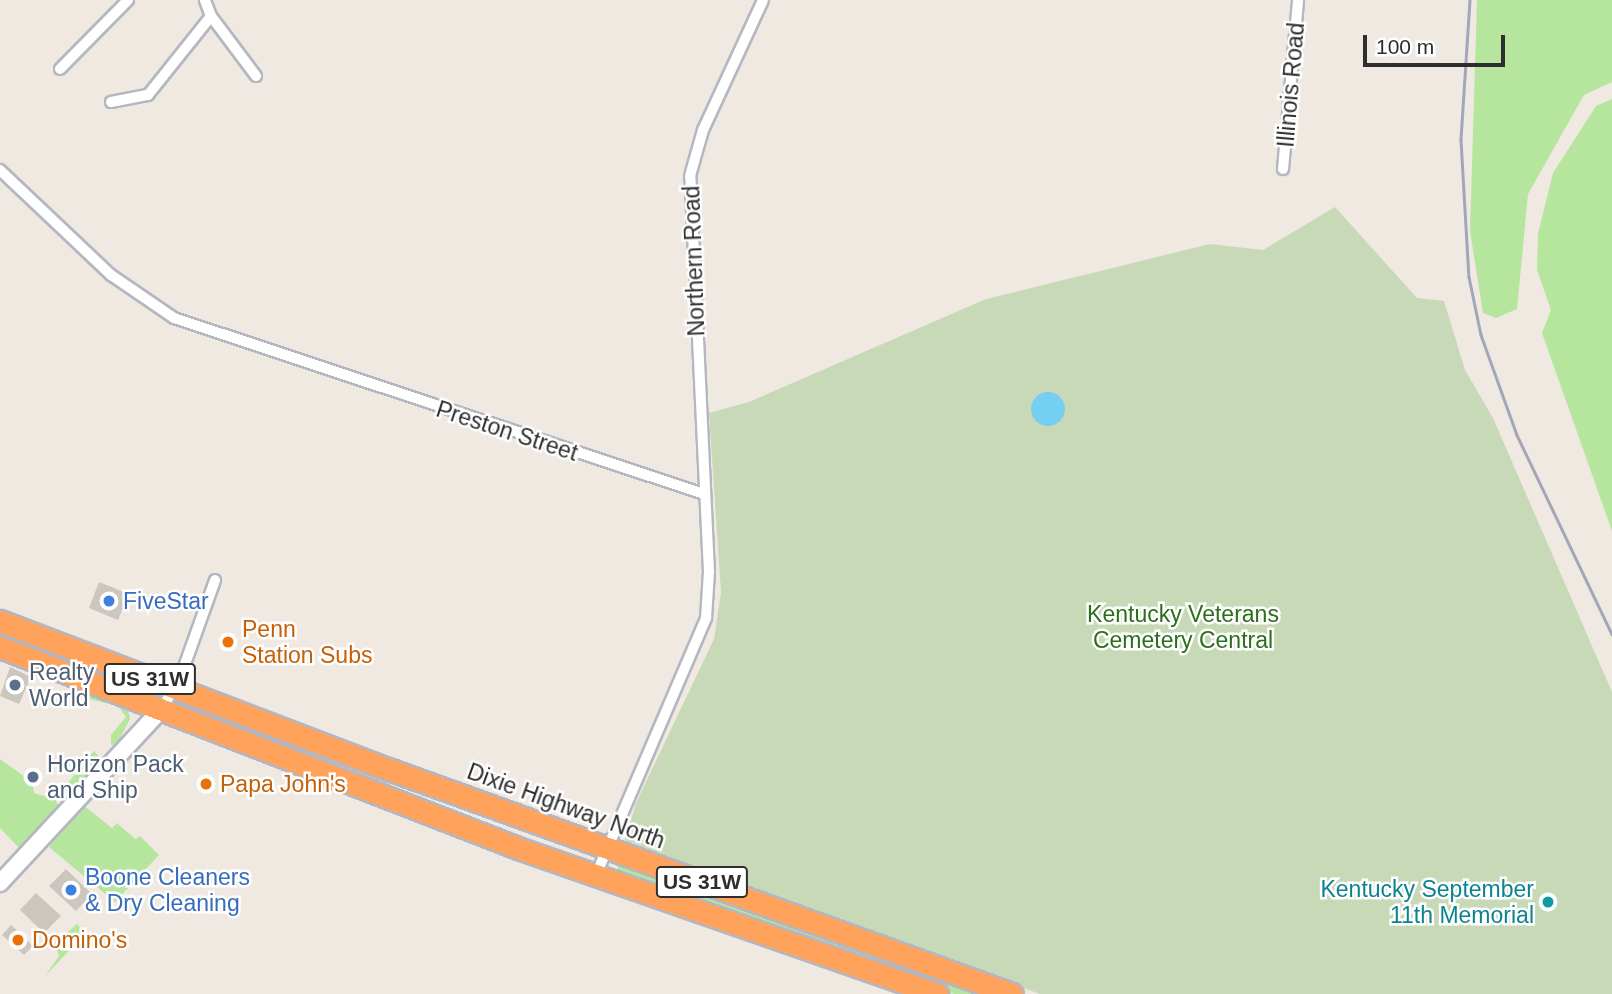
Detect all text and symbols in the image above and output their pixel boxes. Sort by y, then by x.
street label: Illinois Road [1272,21,1310,149]
scale bar [1367,21,1509,65]
text: 100 m [1376,35,1434,58]
street label: Northern Road [678,185,710,337]
street label: Preston Street [433,395,581,467]
place label: FiveStar [123,587,209,615]
marker: FiveStar [101,593,117,609]
park label: Kentucky Veterans Cemetery Central [1087,600,1279,654]
place label: Penn Station Subs [242,615,372,669]
marker: Penn Station Subs [220,634,236,650]
place label: Realty World [29,658,94,712]
road number: US 31W [103,662,197,696]
marker: Realty World [7,677,23,693]
place label: Horizon Pack and Ship [47,750,184,804]
street label: Dixie Highway North [463,757,669,855]
marker: Horizon Pack and Ship [25,769,41,785]
place label: Papa John's [220,770,346,798]
marker: Papa John's [198,776,214,792]
place label: Boone Cleaners & Dry Cleaning [85,863,250,917]
road number: US 31W [655,864,749,900]
place label: Kentucky September 11th Memorial [1320,875,1534,929]
marker: Boone Cleaners & Dry Cleaning [63,882,79,898]
marker: Kentucky September 11th Memorial [1540,894,1556,910]
place label: Domino's [32,926,127,954]
marker: Domino's [10,932,26,948]

